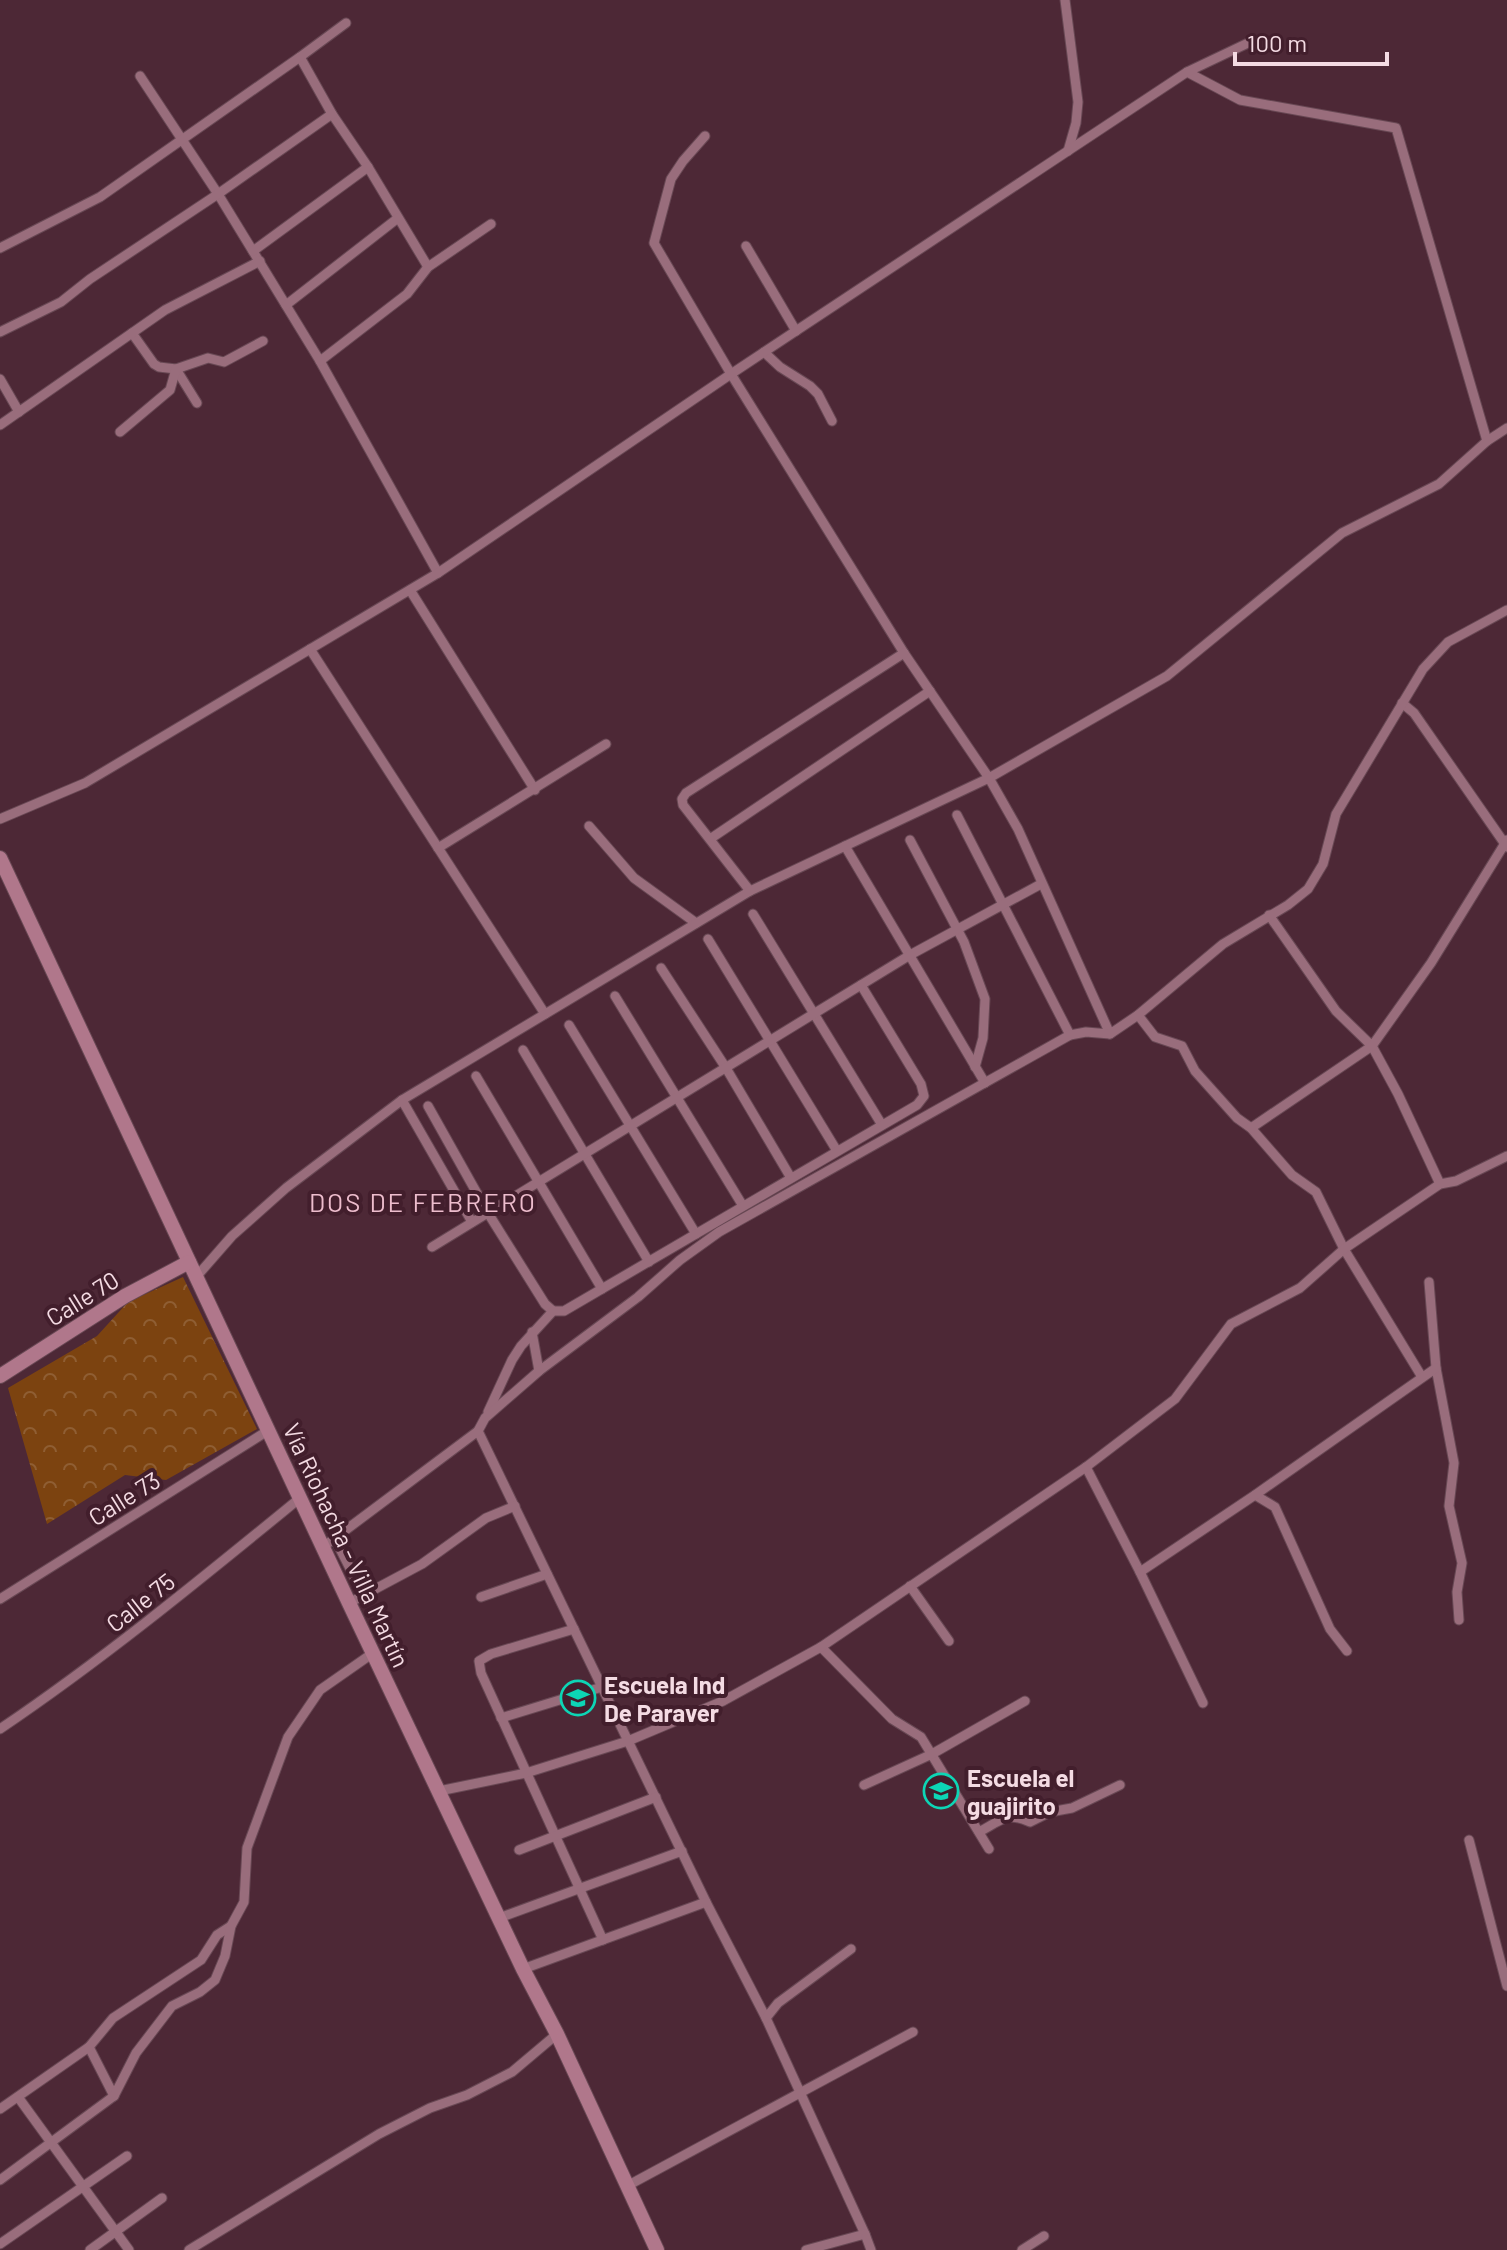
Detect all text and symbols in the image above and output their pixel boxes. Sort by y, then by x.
scale bar [1235,16,1387,66]
text: 100 m [1247,28,1307,57]
district label: DOS DE FEBRERO [309,1186,537,1217]
street label: Calle 70 [40,1264,124,1332]
street label: Vía Riohacha - Villa Martín [278,1418,416,1672]
street label: Calle 73 [83,1465,165,1531]
street label: Calle 75 [100,1566,180,1638]
place label: Escuela Ind De Paraver [604,1670,725,1727]
school or university icon: Escuela Ind De Paraver [559,1679,597,1717]
place label: Escuela el guajirito [967,1763,1074,1820]
school or university icon: Escuela el guajirito [922,1772,960,1810]

